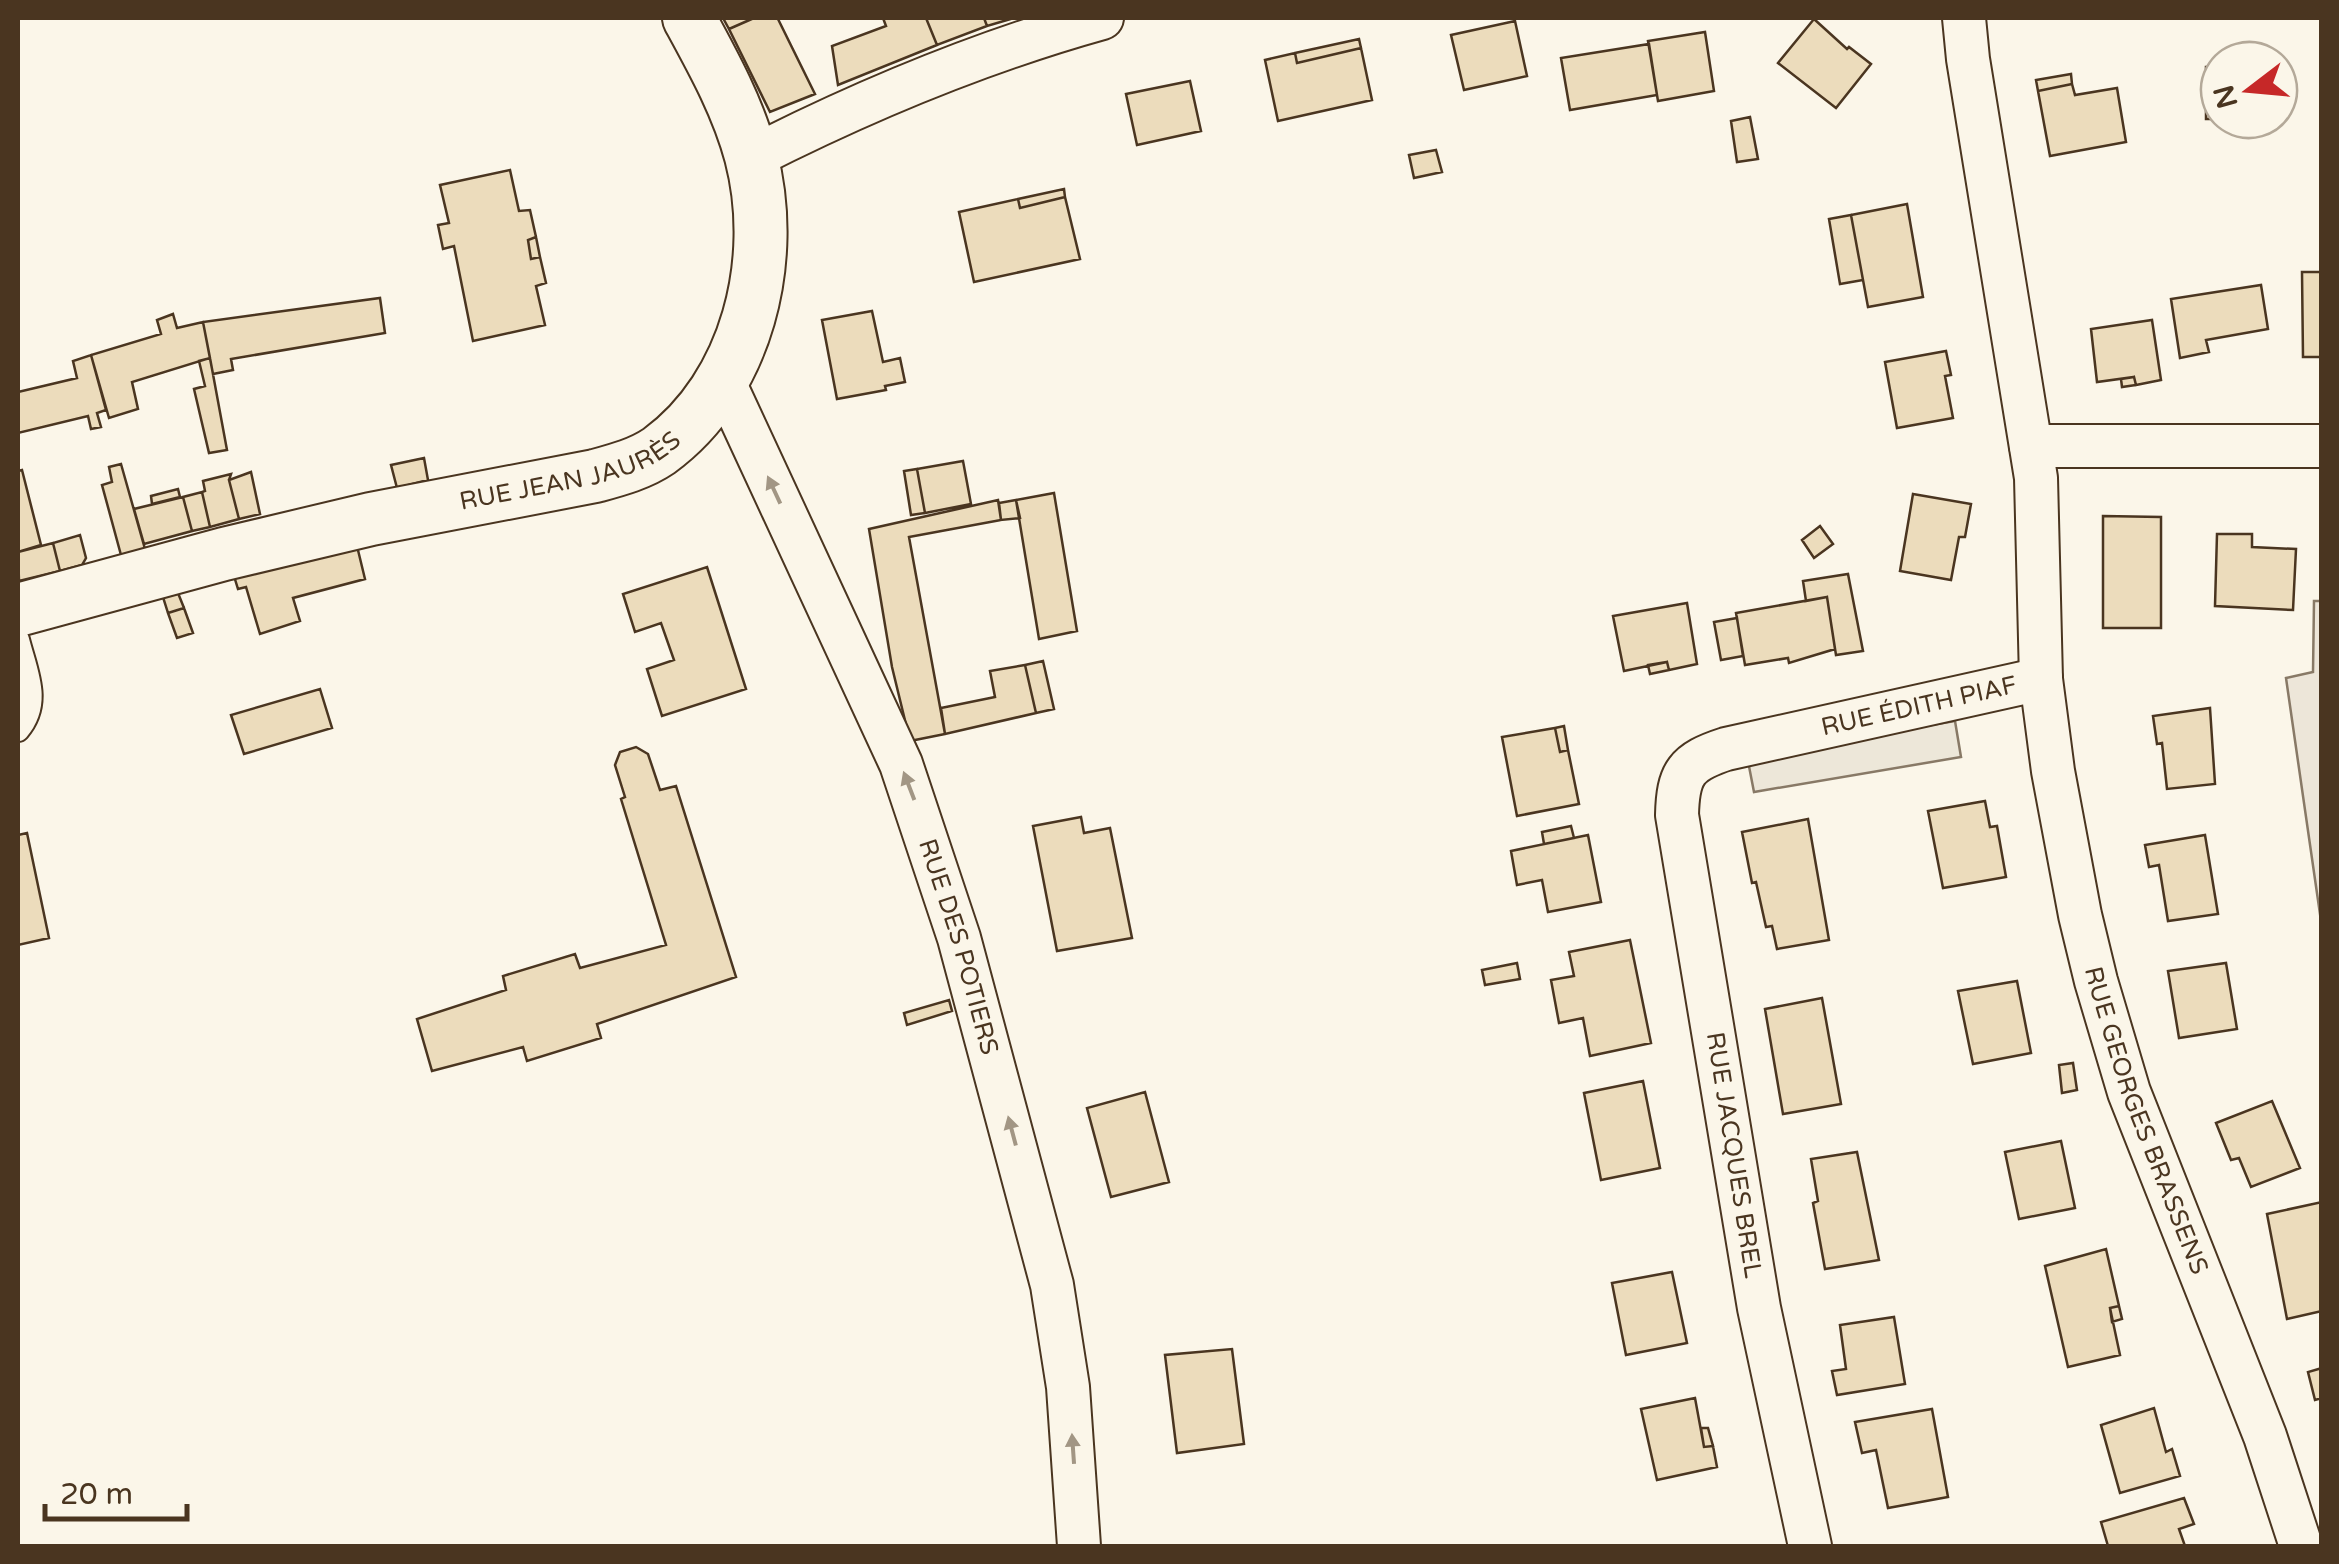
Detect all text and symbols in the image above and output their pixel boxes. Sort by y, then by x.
north arrow [2199,40,2299,140]
text: N [2206,81,2245,112]
street label: RUE JEAN JAURÈS [457,425,687,517]
one-way arrow [766,475,783,504]
street label: RUE ÉDITH PIAF [1818,670,2020,742]
one-way arrow [901,771,916,801]
street label: RUE DES POTIERS [912,835,1005,1058]
street label: RUE GEORGES BRASSENS [2078,963,2215,1279]
street label: RUE JACQUES BREL [1700,1030,1768,1281]
one-way arrow [1004,1115,1020,1146]
one-way arrow [1065,1433,1081,1465]
scale bar [45,1459,188,1521]
text: 20 m [60,1476,133,1513]

